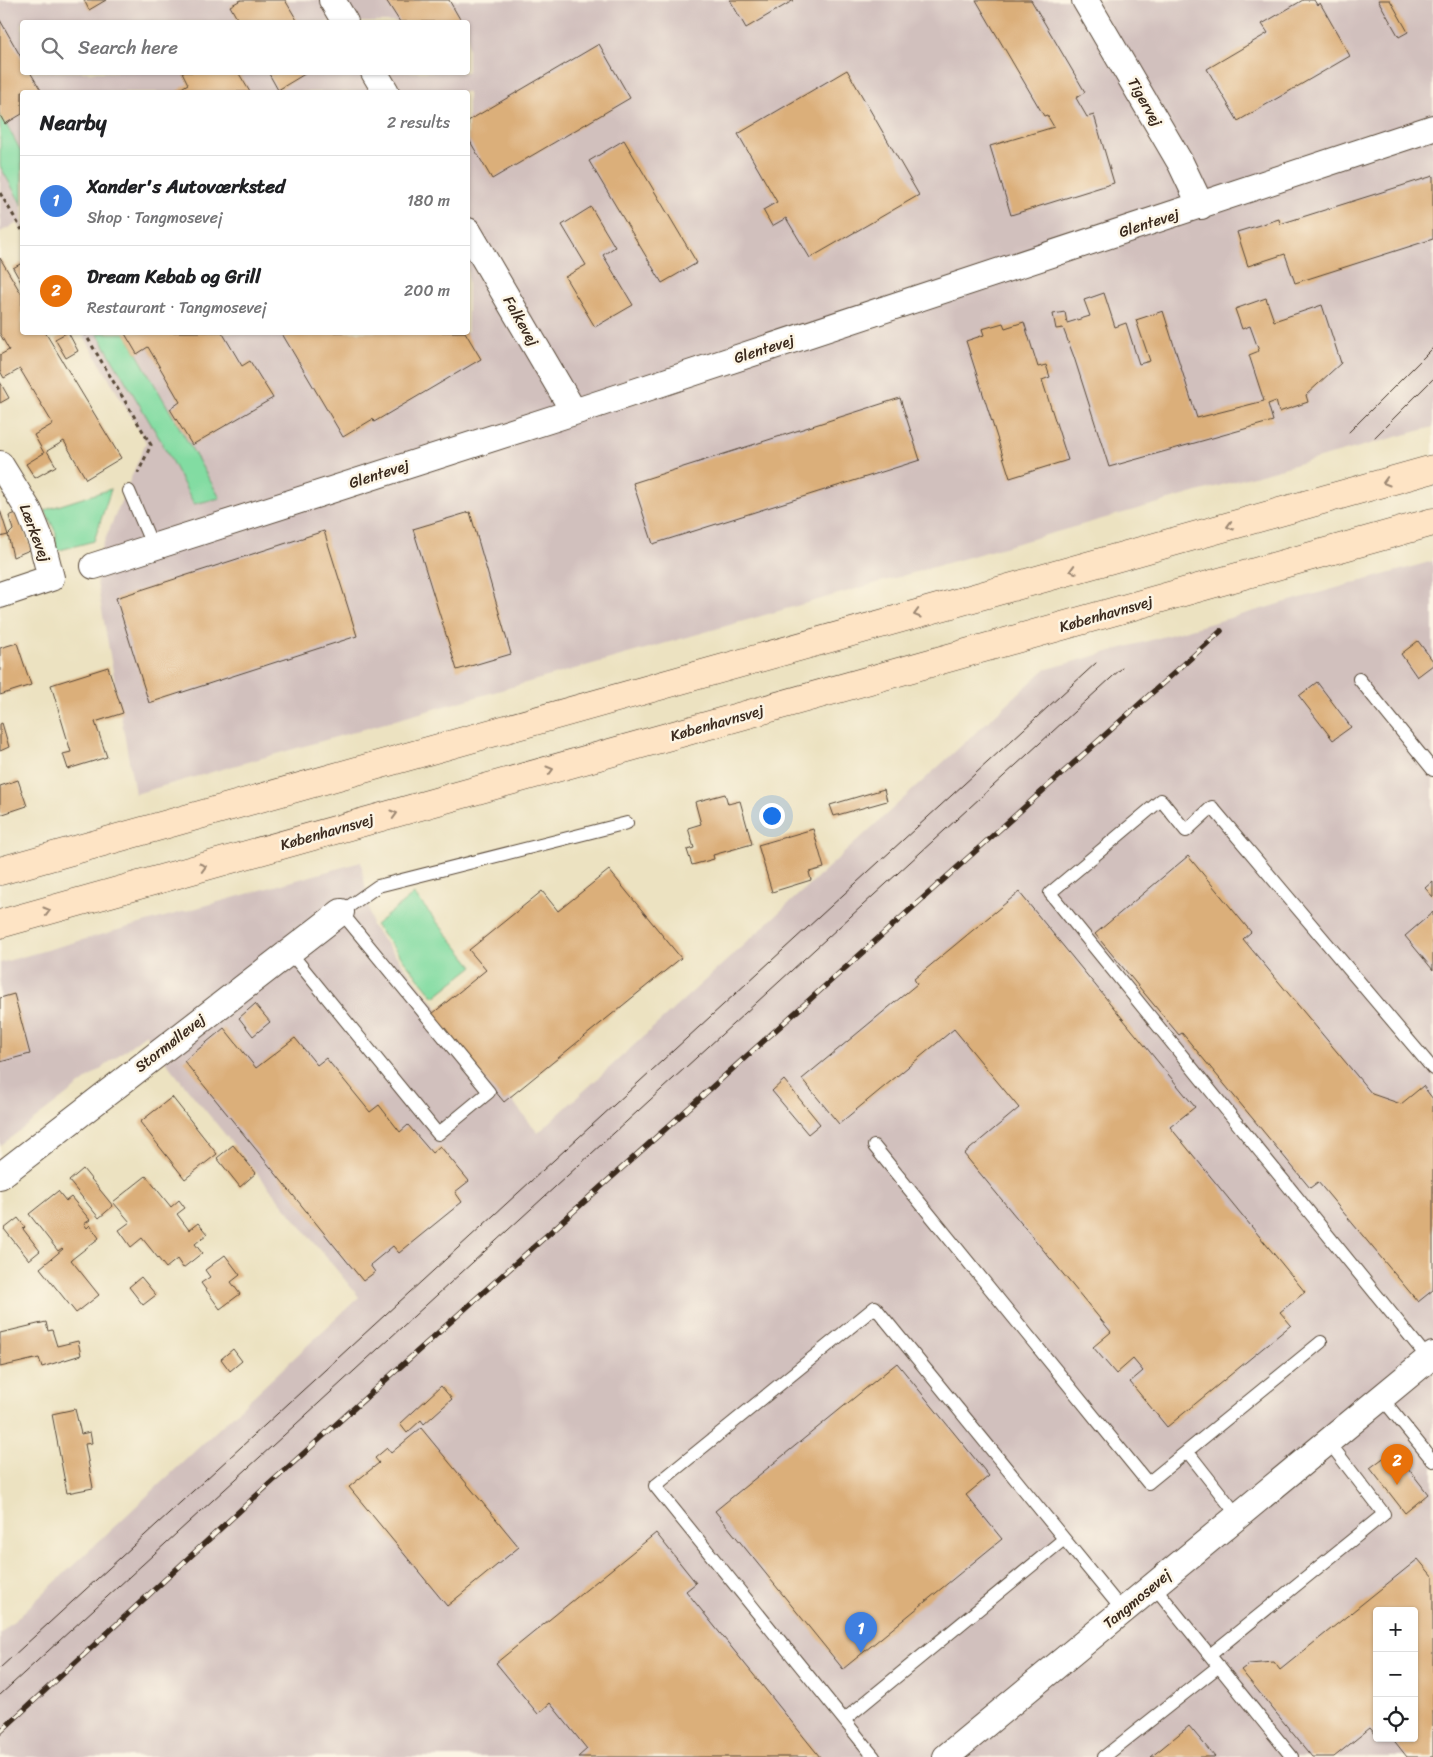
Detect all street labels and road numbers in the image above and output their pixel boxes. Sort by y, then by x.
street label: Tigervej [1120,73,1170,132]
street label: Glentevej [1115,201,1183,245]
street label: Falkevej [496,291,546,351]
street label: Glentevej [730,327,798,371]
street label: Glentevej [345,452,413,496]
street label: Lærkevej [12,500,58,566]
street label: Københavnsvej [1056,588,1156,640]
street label: Københavnsvej [667,697,767,749]
street label: Københavnsvej [277,806,377,858]
street label: Stormøllevej [129,1007,211,1079]
street label: Tangmosevej [1097,1562,1177,1635]

